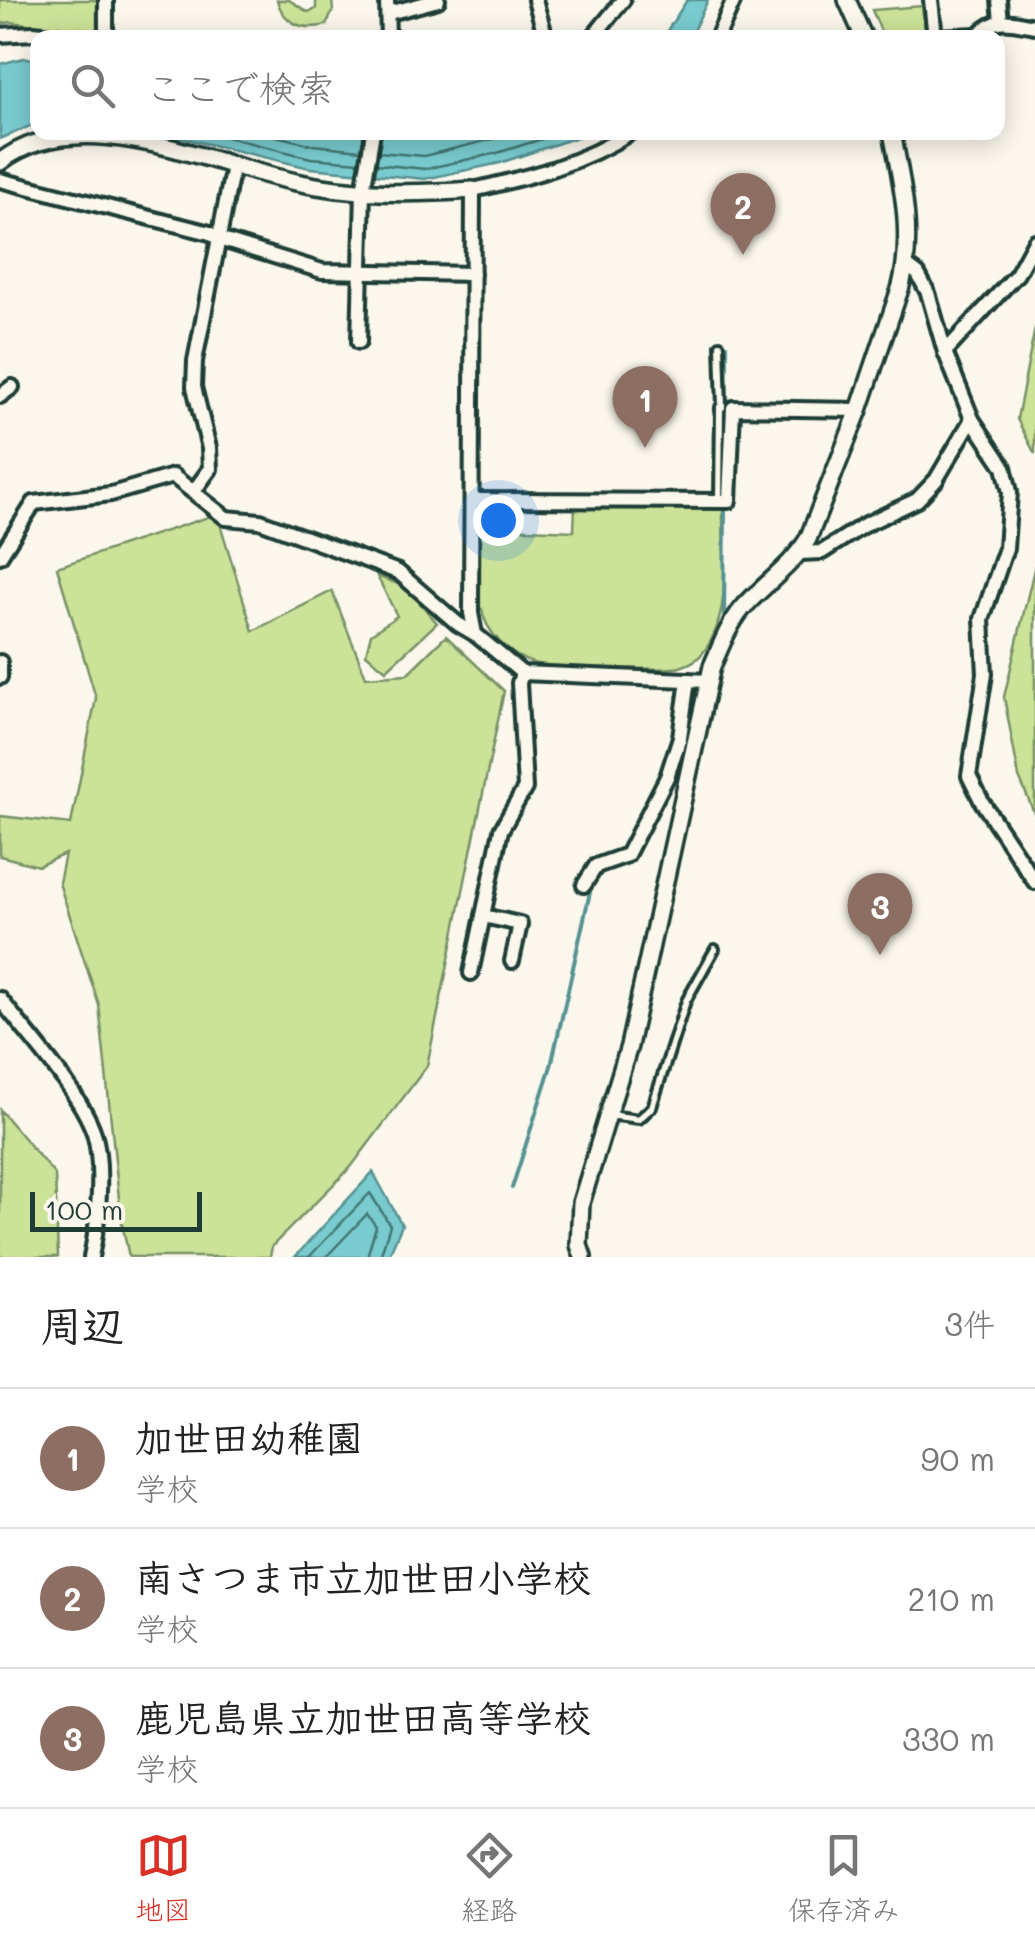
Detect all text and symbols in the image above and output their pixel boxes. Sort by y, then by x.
search box [30,30,1005,140]
icon: search [65,58,120,113]
text: ここで検索 [145,62,335,112]
pin: 2 [710,172,776,255]
pin: 1 [612,366,678,448]
your location [473,495,524,546]
pin: 3 [848,872,912,955]
scale bar [30,1187,202,1232]
text: 100 m [45,1191,123,1227]
text: 周辺 [40,1297,124,1352]
text: 3件 [944,1302,995,1344]
text: 加世田幼稚園 [135,1412,363,1462]
text: 1 [65,1437,80,1479]
text: 90 m [921,1437,995,1479]
text: 学校 [135,1466,199,1508]
text: 南さつま市立加世田小学校 [135,1552,591,1602]
text: 2 [64,1577,81,1619]
text: 210 m [907,1577,995,1619]
text: 学校 [135,1606,199,1648]
text: 鹿児島県立加世田高等学校 [135,1692,591,1742]
text: 3 [63,1717,82,1759]
text: 330 m [902,1717,995,1759]
text: 学校 [135,1746,199,1788]
tab: 地図 [135,1828,191,1928]
tab: 経路 [461,1828,518,1928]
tab: 保存済み [788,1828,900,1928]

